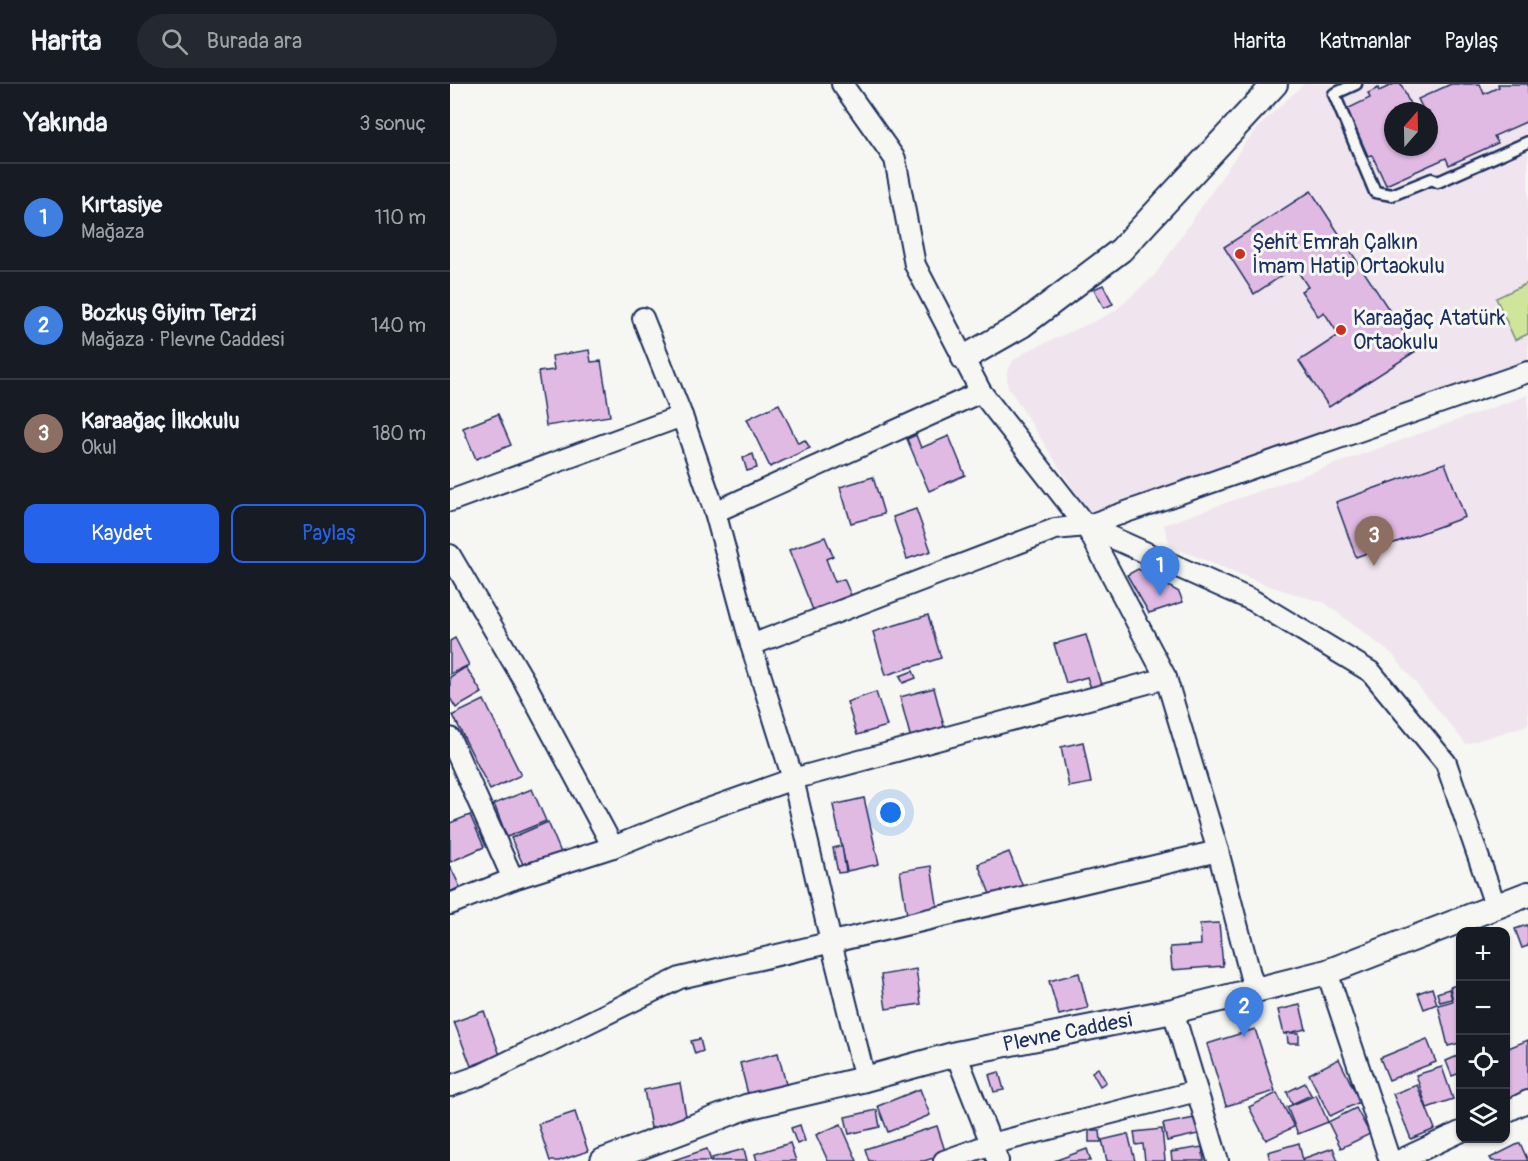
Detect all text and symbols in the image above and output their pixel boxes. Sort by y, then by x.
search box [137,14,557,68]
text: Harita [30,24,101,59]
icon: search [158,25,191,58]
text: Burada ara [206,27,302,55]
text: Harita [1233,28,1286,55]
text: Katmanlar [1319,28,1411,55]
text: Paylaş [1444,28,1498,55]
north arrow [1384,102,1438,156]
text: Yakında [24,107,108,139]
text: 3 sonuç [359,111,426,136]
text: Kırtasiye [81,191,162,219]
text: 1 [40,205,47,230]
text: 110 m [375,205,426,230]
text: Mağaza [81,219,144,244]
place label: Şehit Emrah Çalkın İmam Hatip Ortaokulu [1252,229,1445,280]
marker: Şehit Emrah Çalkın İmam Hatip Ortaokulu [1233,247,1247,261]
text: Bozkuş Giyim Terzi [81,299,256,327]
place label: Karaağaç Atatürk Ortaokulu [1353,305,1506,356]
text: 2 [38,313,49,338]
text: 140 m [371,313,426,338]
marker: Karaağaç Atatürk Ortaokulu [1334,323,1348,337]
text: Mağaza · Plevne Caddesi [81,327,284,352]
text: Karaağaç İlkokulu [81,407,240,435]
text: 3 [38,421,49,446]
text: 180 m [372,421,426,446]
text: Okul [81,435,117,460]
button: Kaydet [24,504,219,563]
button: Paylaş [231,504,426,563]
pin: 3 [1354,516,1394,566]
pin: 1 [1140,546,1180,596]
your location [876,798,905,827]
map controls [1456,927,1510,1143]
button: + [1456,927,1510,981]
button: − [1456,981,1510,1035]
pin: 2 [1224,988,1264,1037]
street label: Plevne Caddesi [1000,1006,1135,1058]
button: locate [1456,1035,1510,1089]
button: layers [1456,1089,1510,1143]

